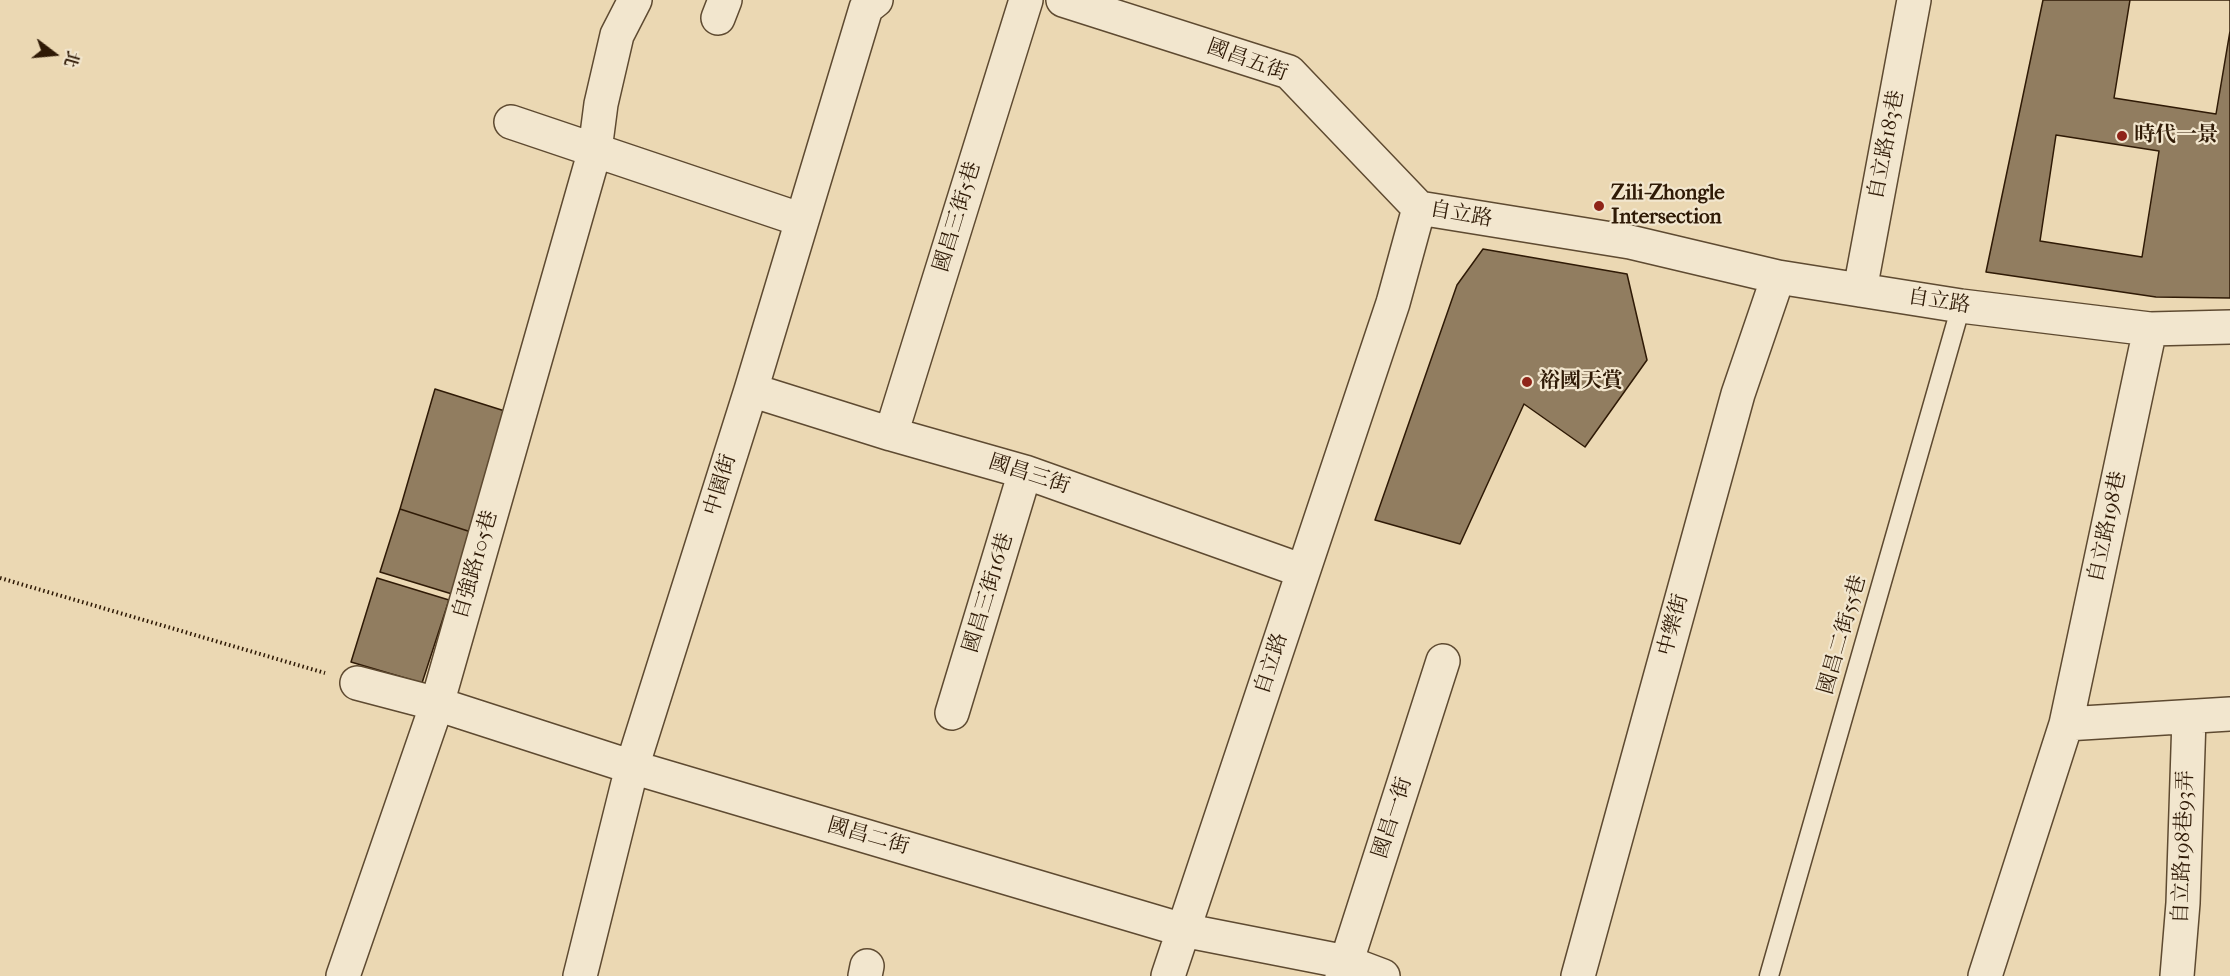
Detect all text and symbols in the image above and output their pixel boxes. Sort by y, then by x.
north arrow [24,24,84,84]
street label: 國昌五街 [1203,35,1291,87]
text: 北 [60,49,83,69]
street label: 自立路183巷 [1864,88,1910,202]
place label: 時代一景 [2134,123,2218,149]
marker: 時代一景 [2115,129,2129,143]
street label: 國昌三街5巷 [929,159,987,275]
place label: Zili-Zhongle Intersection [1611,181,1725,231]
street label: 自立路 [1428,197,1494,233]
marker: Zili-Zhongle Intersection [1592,199,1606,213]
street label: 自立路 [1906,285,1972,319]
place label: 裕國天賞 [1539,369,1623,395]
marker: 裕國天賞 [1520,375,1534,389]
street label: 國昌三街 [985,450,1073,500]
street label: 中園街 [700,451,742,519]
street label: 自立路198巷 [2084,469,2132,585]
street label: 自強路105巷 [448,508,504,622]
street label: 國昌三街16巷 [959,530,1019,656]
street label: 國昌二街55巷 [1814,572,1872,698]
street label: 中樂街 [1654,591,1694,659]
street label: 自立路 [1250,630,1294,698]
street label: 自立路198巷93弄 [2169,770,2199,924]
street label: 國昌一街 [1368,774,1418,862]
street label: 國昌二街 [824,813,912,861]

